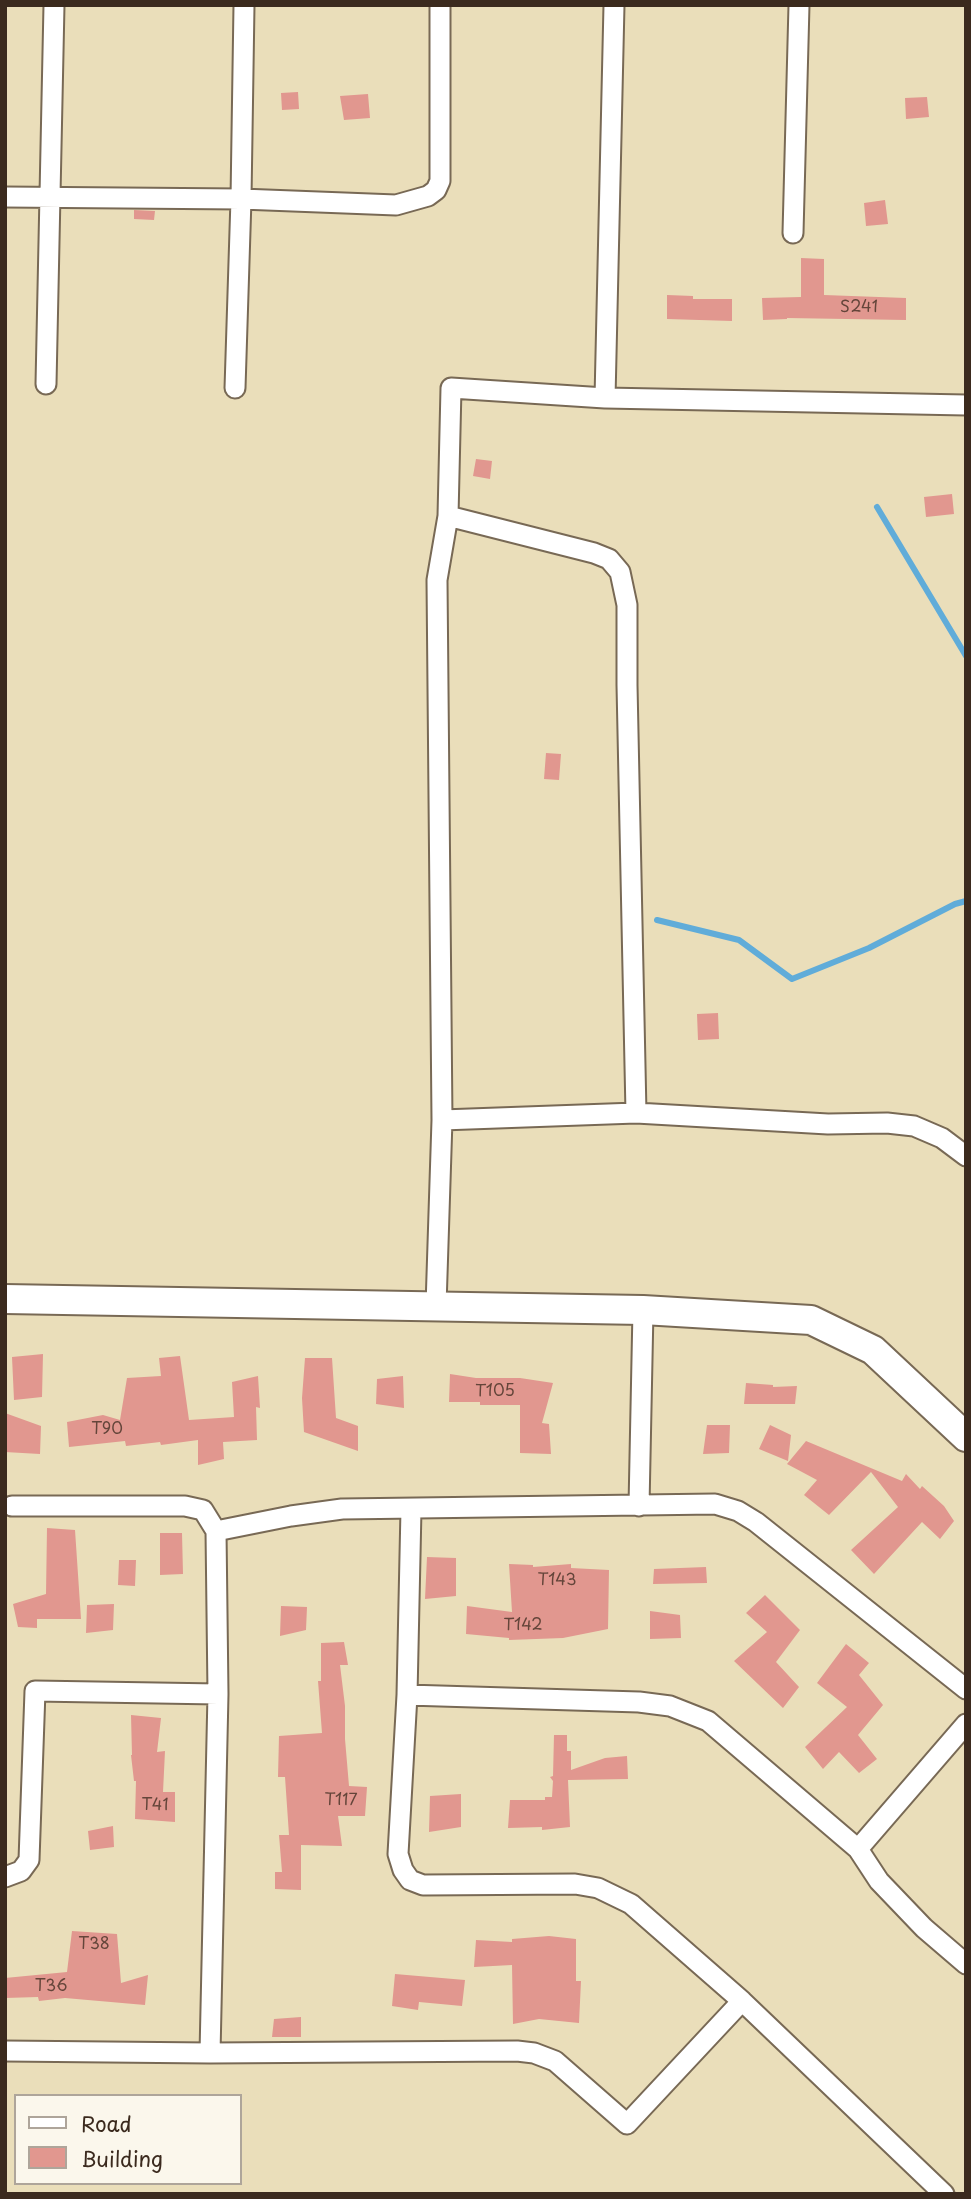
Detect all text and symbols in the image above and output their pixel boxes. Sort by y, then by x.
house number: S241 [840,298,878,318]
house number: T105 [475,1382,515,1402]
house number: T90 [91,1420,123,1440]
house number: T143 [538,1571,576,1591]
house number: T142 [504,1616,542,1636]
house number: T117 [324,1791,358,1811]
house number: T41 [142,1796,168,1816]
house number: T38 [78,1935,110,1955]
house number: T36 [35,1977,67,1997]
legend [14,2094,242,2185]
text: Road [81,2107,132,2139]
text: Building [81,2142,163,2174]

